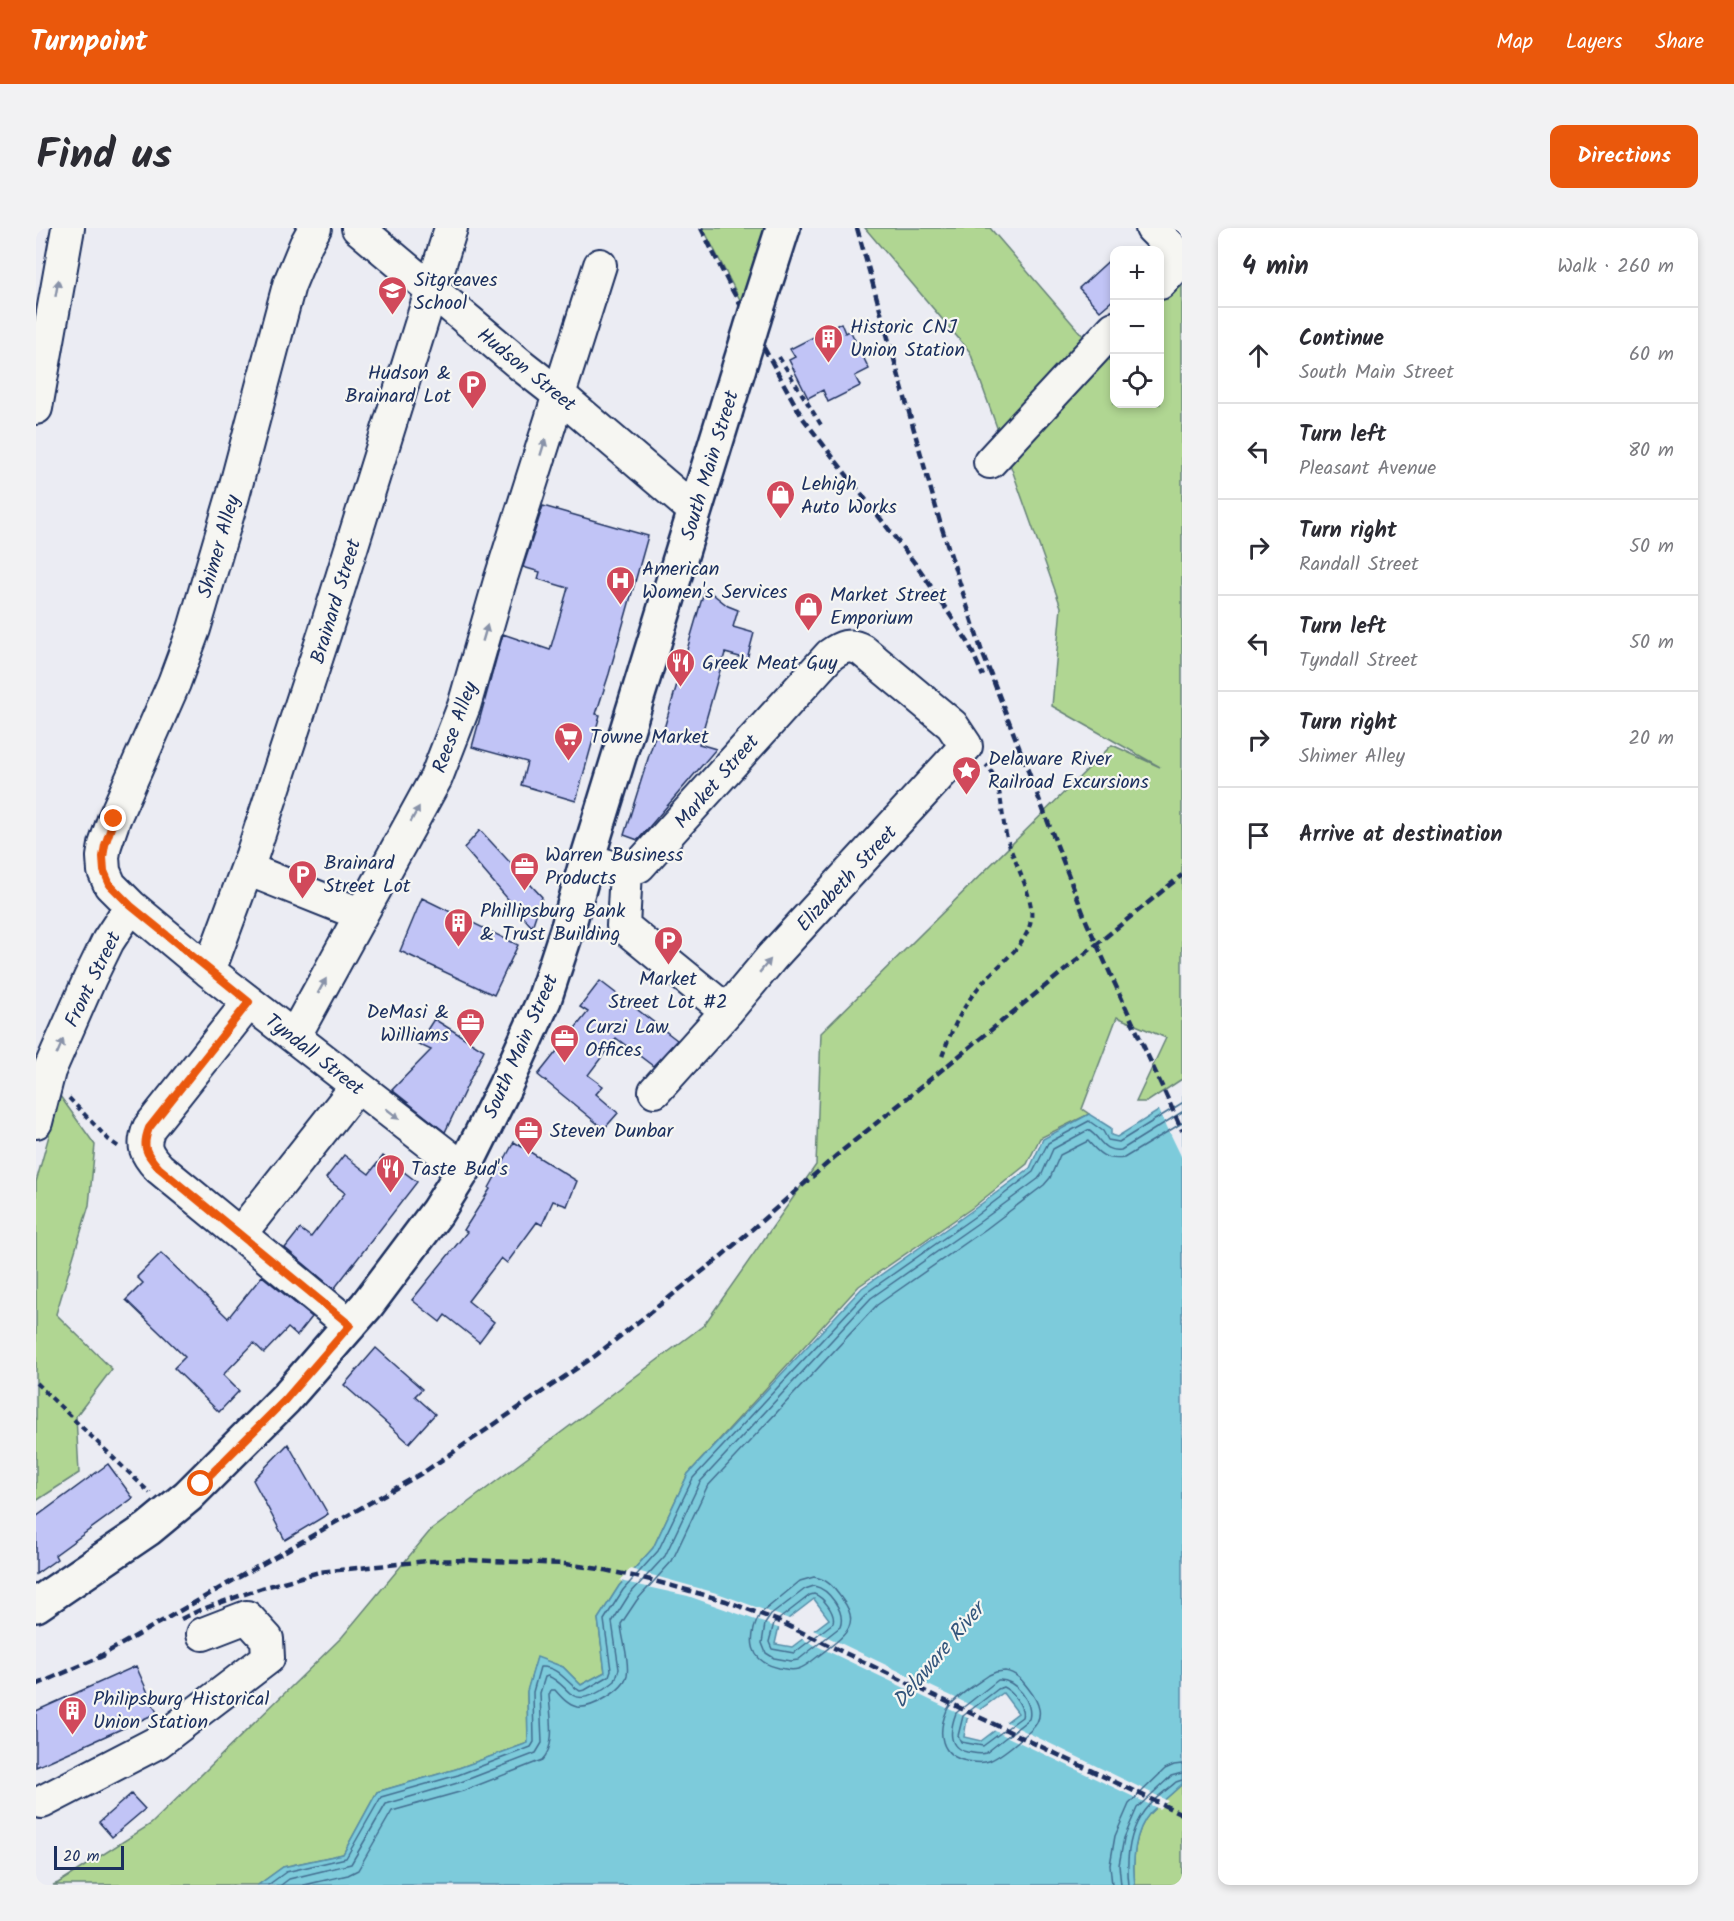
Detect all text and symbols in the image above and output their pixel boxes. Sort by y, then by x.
text: Turnpoint [30,20,148,65]
text: Map [1496,26,1533,59]
text: Layers [1566,26,1622,59]
text: Share [1655,26,1704,59]
text: Find us [36,123,172,190]
button: Directions [1550,125,1698,188]
map controls [1110,246,1164,408]
button: + [1110,246,1164,300]
text: 4 min [1242,246,1309,288]
text: Walk · 260 m [1557,251,1674,283]
place label: Sitgreaves School [414,265,498,320]
school or university icon: Sitgreaves School [377,274,409,316]
one-way arrow [53,278,62,297]
button: − [1110,300,1164,354]
place label: Historic CNJ Union Station [850,312,965,367]
street label: Hudson Street [469,320,583,421]
building icon: Historic CNJ Union Station [813,322,845,364]
text: Continue [1299,322,1384,357]
icon: ahead [1242,339,1275,372]
text: 60 m [1629,339,1674,371]
button: locate [1110,354,1164,408]
text: South Main Street [1299,357,1454,389]
place label: Hudson & Brainard Lot [345,358,451,413]
parking icon: Hudson & Brainard Lot [456,368,488,410]
street label: South Main Street [673,387,749,544]
text: Turn left [1299,418,1386,453]
icon: left [1242,435,1275,468]
text: 80 m [1628,435,1674,467]
one-way arrow [538,438,548,456]
text: Pleasant Avenue [1299,453,1436,485]
place label: Lehigh Auto Works [801,469,897,524]
shop icon: Lehigh Auto Works [764,478,796,520]
street label: Shimer Alley [190,491,250,602]
text: Turn right [1299,514,1397,549]
icon: right [1242,531,1275,564]
text: 50 m [1629,531,1674,563]
street label: Brainard Street [303,535,371,668]
text: Randall Street [1299,549,1419,581]
place label: American Women's Services [642,554,788,609]
hospital icon: American Women's Services [605,564,637,606]
place label: Market Street Emporium [830,580,947,635]
shop icon: Market Street Emporium [793,590,825,632]
text: Turn left [1299,610,1386,645]
one-way arrow [481,624,490,642]
icon: left [1242,627,1275,660]
text: 50 m [1629,627,1674,659]
text: Tyndall Street [1299,645,1418,677]
restaurant icon: Greek Meat Guy [665,646,697,688]
place label: Greek Meat Guy [702,648,838,680]
street label: Reese Alley [425,677,487,778]
text: Turn right [1299,706,1397,741]
supermarket icon: Towne Market [553,720,585,762]
place label: Towne Market [590,722,709,754]
icon: right [1242,723,1275,756]
text: 20 m [1628,723,1674,755]
street label: Market Street [667,728,768,837]
text: Shimer Alley [1299,741,1405,773]
place label: Delaware River Railroad Excursions [988,744,1149,799]
place icon: Delaware River Railroad Excursions [951,754,983,796]
route end [100,805,126,831]
one-way arrow [410,806,420,823]
street label: Elizabeth Street [789,818,906,940]
text: Arrive at destination [1299,818,1502,853]
icon: arrive [1242,819,1275,852]
place label: Warren Business Products [545,840,684,895]
place label: Brainard Street Lot [324,848,411,903]
office icon: Warren Business Products [508,850,540,892]
parking icon: Brainard Street Lot [287,858,319,900]
place label: Phillipsburg Bank & Trust Building [480,896,626,951]
building icon: Phillipsburg Bank & Trust Building [443,906,475,948]
parking icon: Market Street Lot #2 [652,924,684,966]
street label: Front Street [57,926,131,1033]
one-way arrow [758,959,771,974]
place label: Market Street Lot #2 [608,964,728,1019]
street label: South Main Street [476,969,568,1124]
one-way arrow [317,977,327,994]
place label: DeMasi & Williams [367,997,449,1052]
street label: Tyndall Street [257,1006,371,1105]
office icon: DeMasi & Williams [454,1006,486,1048]
place label: Curzi Law Offices [585,1012,669,1067]
office icon: Curzi Law Offices [548,1022,580,1064]
one-way arrow [55,1037,65,1055]
one-way arrow [386,1108,401,1120]
office icon: Steven Dunbar [513,1114,545,1156]
place label: Steven Dunbar [550,1116,675,1148]
restaurant icon: Taste Bud's [374,1152,406,1194]
place label: Taste Bud's [411,1154,509,1186]
route start [187,1470,213,1496]
water label: Delaware River [885,1593,996,1716]
place label: Philipsburg Historical Union Station [93,1684,269,1739]
building icon: Philipsburg Historical Union Station [56,1694,88,1736]
scale bar [54,1843,124,1870]
text: 20 m [63,1844,99,1869]

